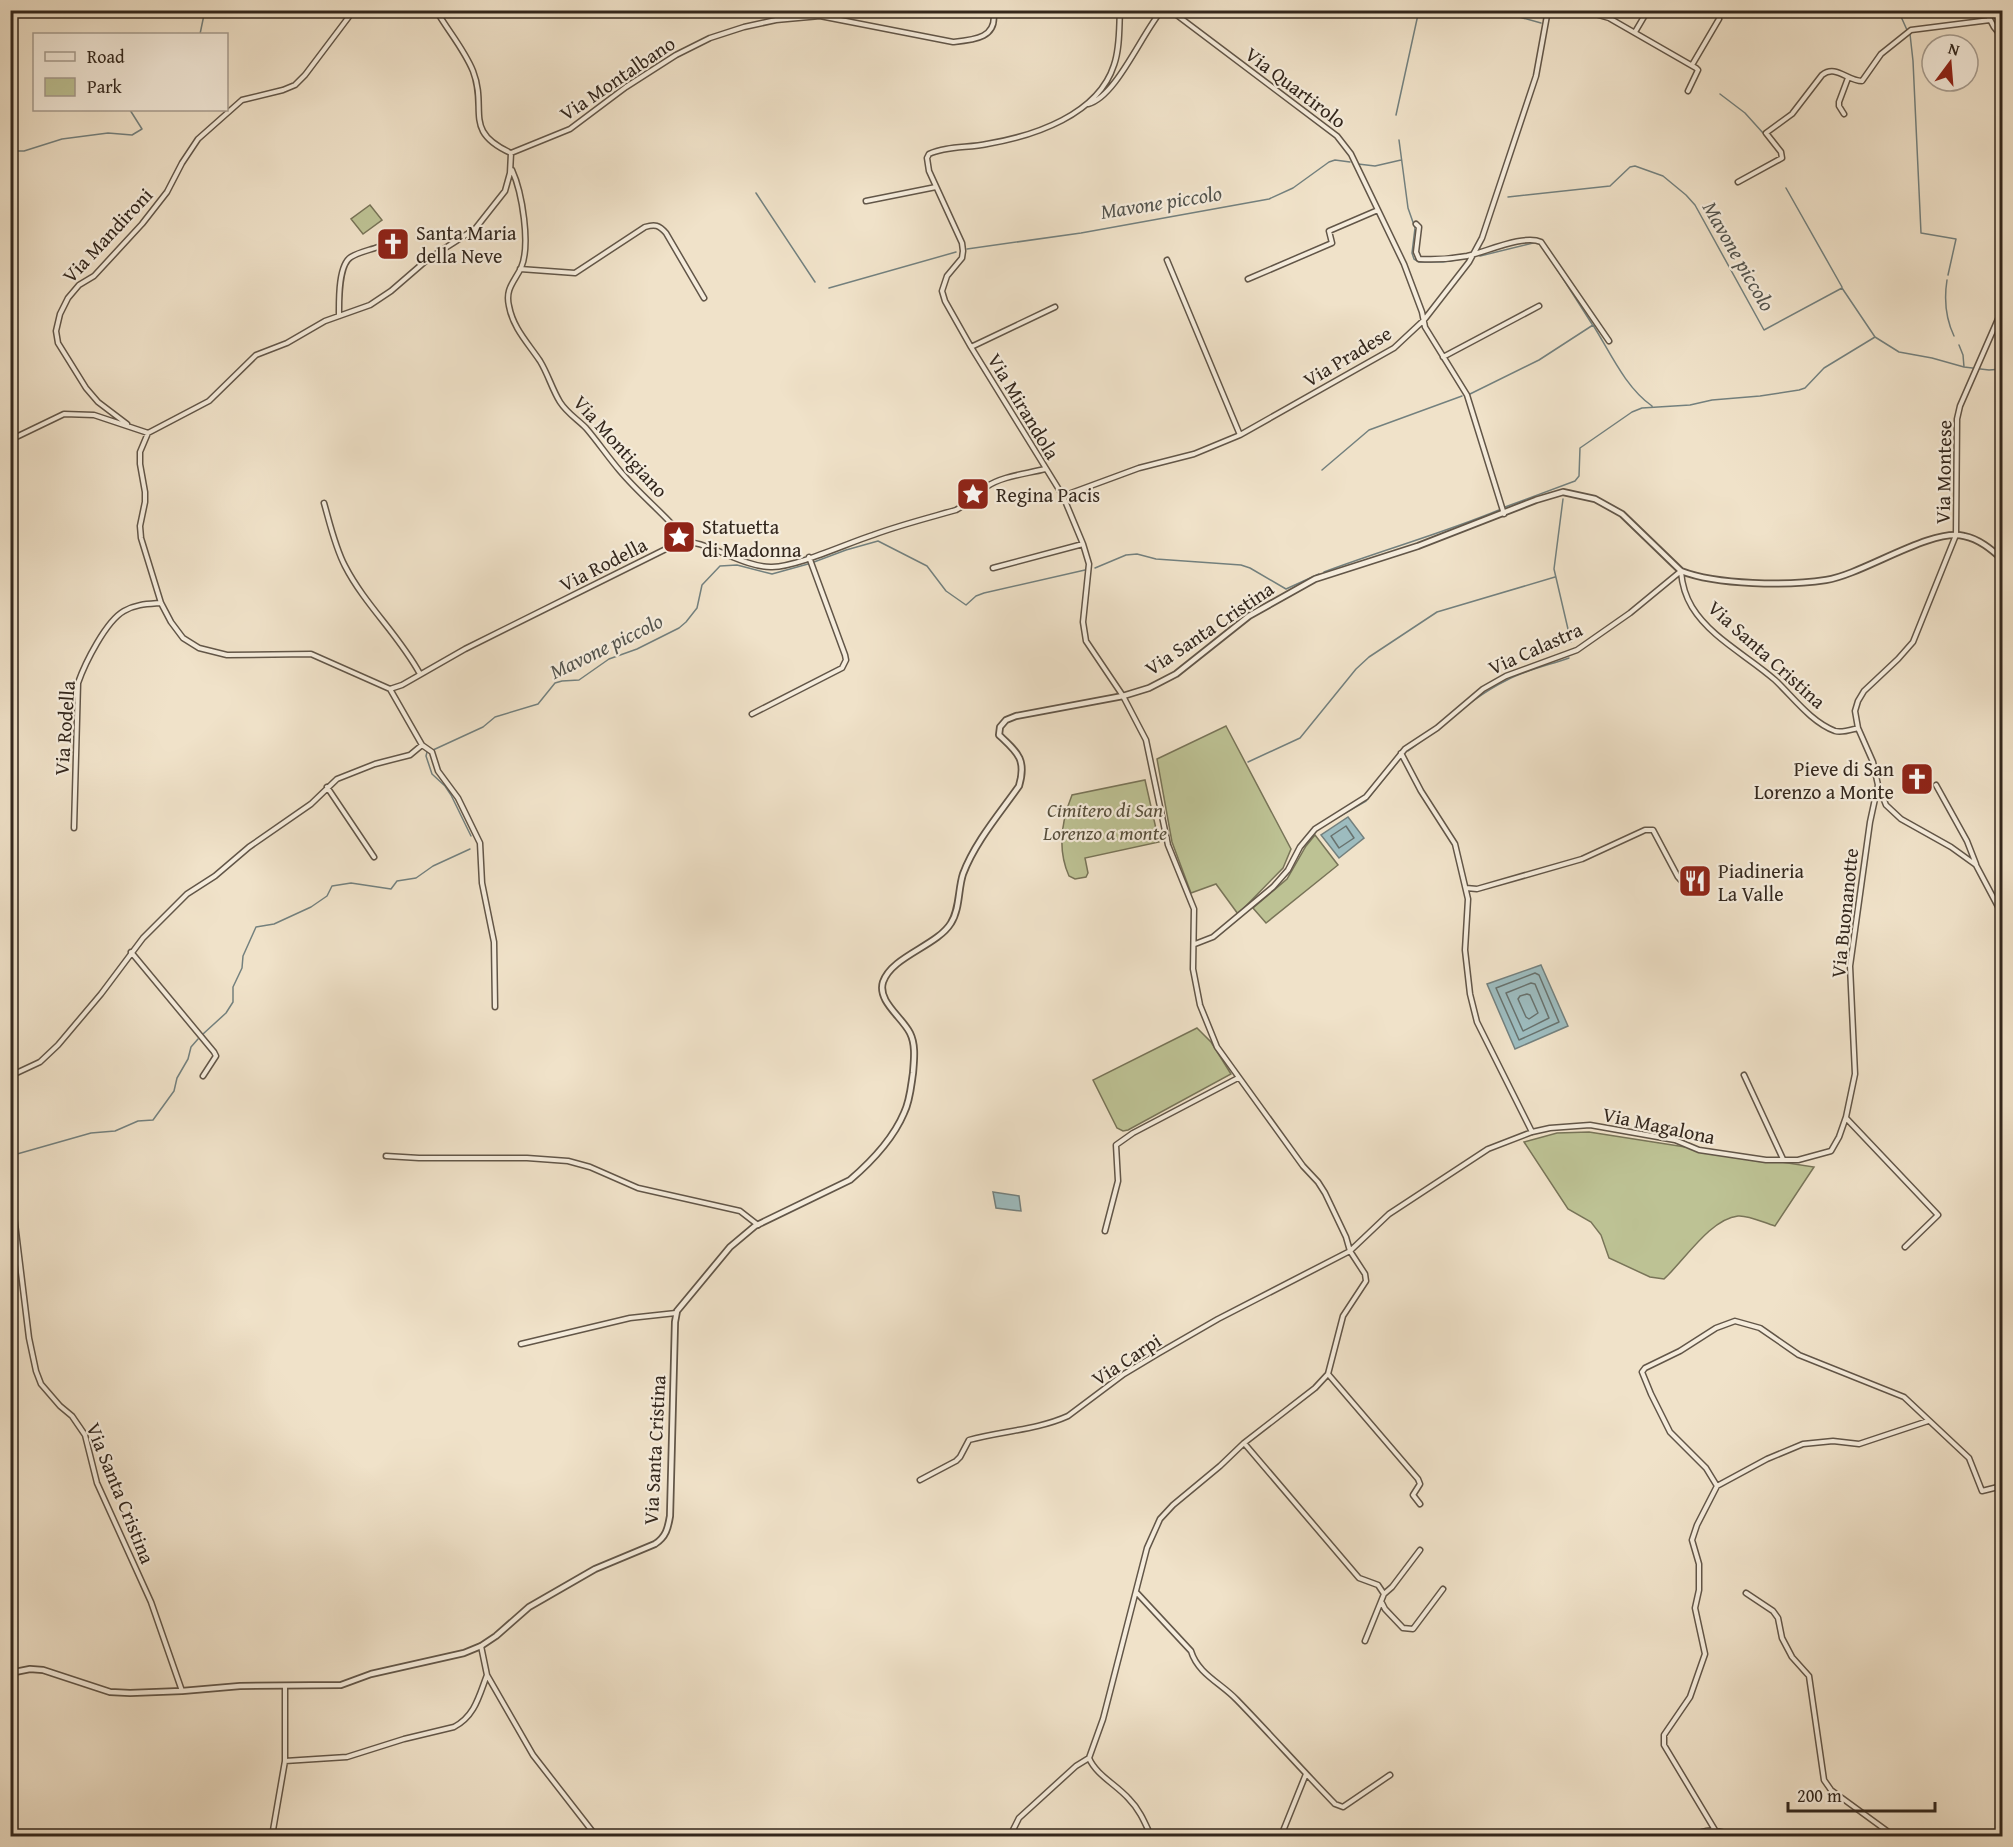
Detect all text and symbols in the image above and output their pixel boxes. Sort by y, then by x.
street label: Via Montalbano [553,29,681,127]
legend [33,33,228,111]
north arrow [1920,33,1980,93]
text: N [1946,36,1963,62]
street label: Via Quartirolo [1239,39,1353,135]
text: Road [87,43,125,70]
text: Park [87,73,123,100]
water label: Mavone piccolo [1098,177,1224,227]
street label: Via Mandironi [55,181,159,289]
water label: Mavone piccolo [1695,195,1783,317]
place label: Santa Maria della Neve [416,218,517,270]
church icon: Santa Maria della Neve [375,226,411,262]
street label: Via Pradese [1297,318,1397,394]
street label: Via Mirandola [981,347,1067,465]
street label: Via Montigiano [567,388,675,504]
street label: Via Montese [1928,420,1958,524]
place icon: Regina Pacis [955,476,991,512]
place label: Regina Pacis [996,480,1100,509]
place label: Statuetta di Madonna [702,512,802,564]
place icon: Statuetta di Madonna [661,519,697,555]
street label: Via Rodella [554,529,652,598]
street label: Via Santa Cristina [1139,574,1280,682]
street label: Via Santa Cristina [1702,593,1833,715]
water label: Mavone piccolo [544,605,668,687]
street label: Via Calastra [1483,614,1587,682]
street label: Via Rodella [46,679,82,776]
place label: Pieve di San Lorenzo a Monte [1754,754,1894,806]
church icon: Pieve di San Lorenzo a Monte [1899,761,1935,797]
park label: Cimitero di San Lorenzo a monte [1042,795,1167,847]
street label: Via Buonanotte [1823,847,1865,979]
place label: Piadineria La Valle [1718,856,1805,908]
restaurant icon: Piadineria La Valle [1677,863,1713,899]
street label: Via Magalona [1600,1099,1718,1151]
street label: Via Carpi [1086,1326,1167,1392]
street label: Via Santa Cristina [636,1374,672,1526]
street label: Via Santa Cristina [79,1418,163,1568]
scale bar [1788,1775,1935,1813]
text: 200 m [1797,1782,1842,1809]

